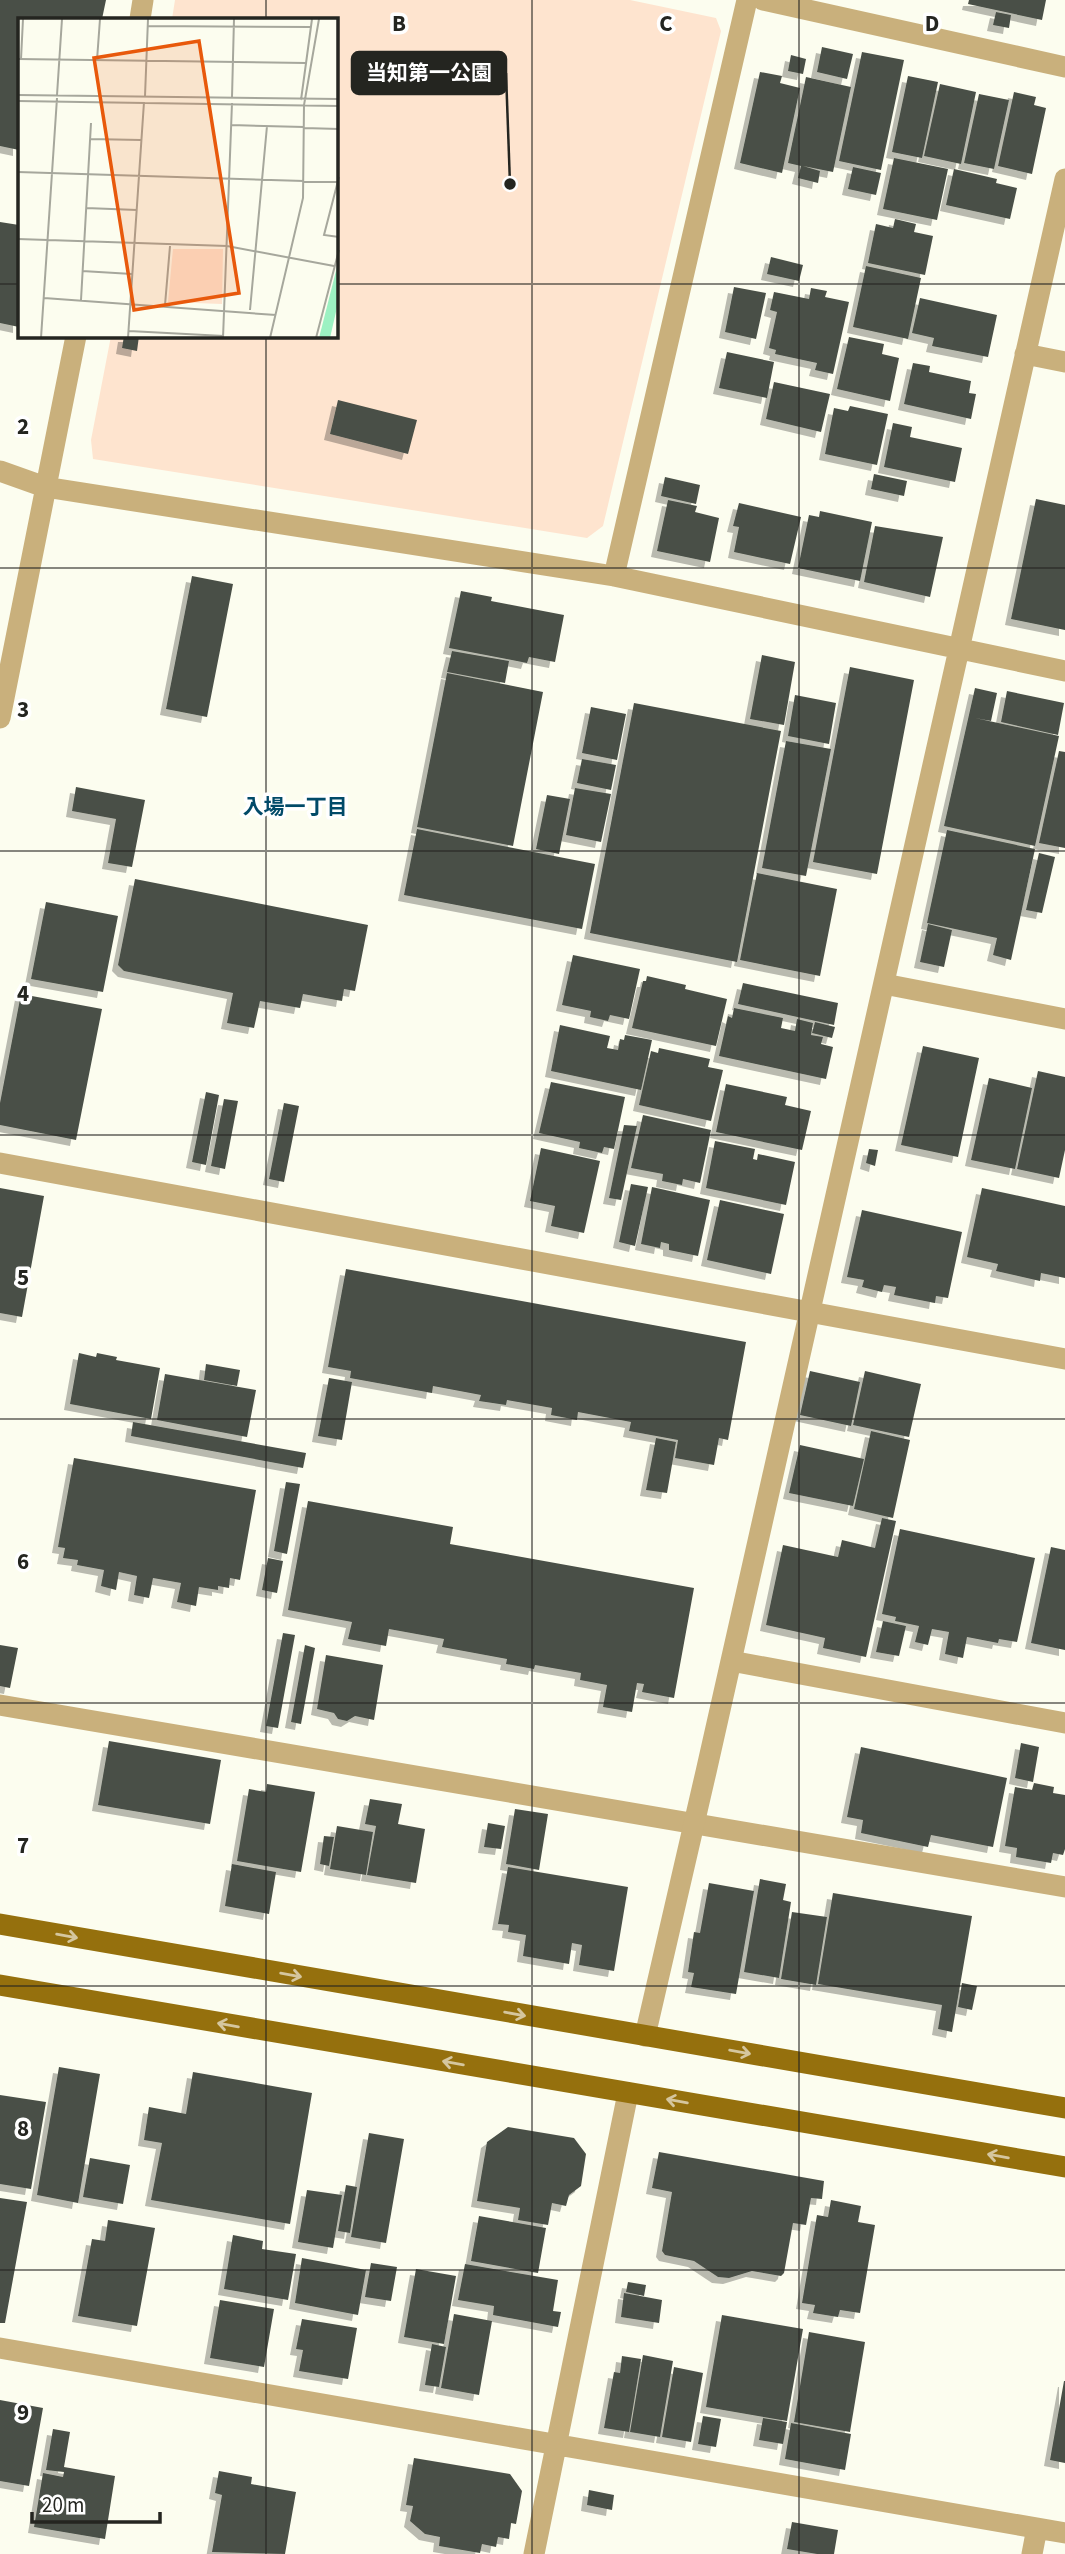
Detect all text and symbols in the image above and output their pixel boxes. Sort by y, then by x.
text: B [392,7,406,40]
text: C [659,7,673,40]
text: D [925,7,939,40]
inset map [18,18,338,338]
callout: 当知第一公園 [352,52,506,94]
text: 当知第一公園 [366,58,492,88]
text: 2 [17,410,29,443]
text: 3 [17,693,29,726]
district label: 入場一丁目 [243,792,348,822]
text: 4 [17,977,29,1010]
text: 5 [17,1261,29,1294]
text: 6 [17,1545,29,1578]
text: 7 [17,1829,29,1862]
one-way arrow [55,1929,78,1943]
one-way arrow [279,1968,302,1982]
one-way arrow [504,2007,526,2021]
one-way arrow [217,2017,240,2031]
one-way arrow [728,2046,751,2059]
one-way arrow [442,2056,464,2069]
one-way arrow [666,2094,689,2107]
text: 8 [17,2112,29,2145]
one-way arrow [987,2149,1010,2162]
text: 9 [17,2396,29,2429]
scale bar [32,2480,159,2524]
text: 20 m [42,2490,84,2520]

